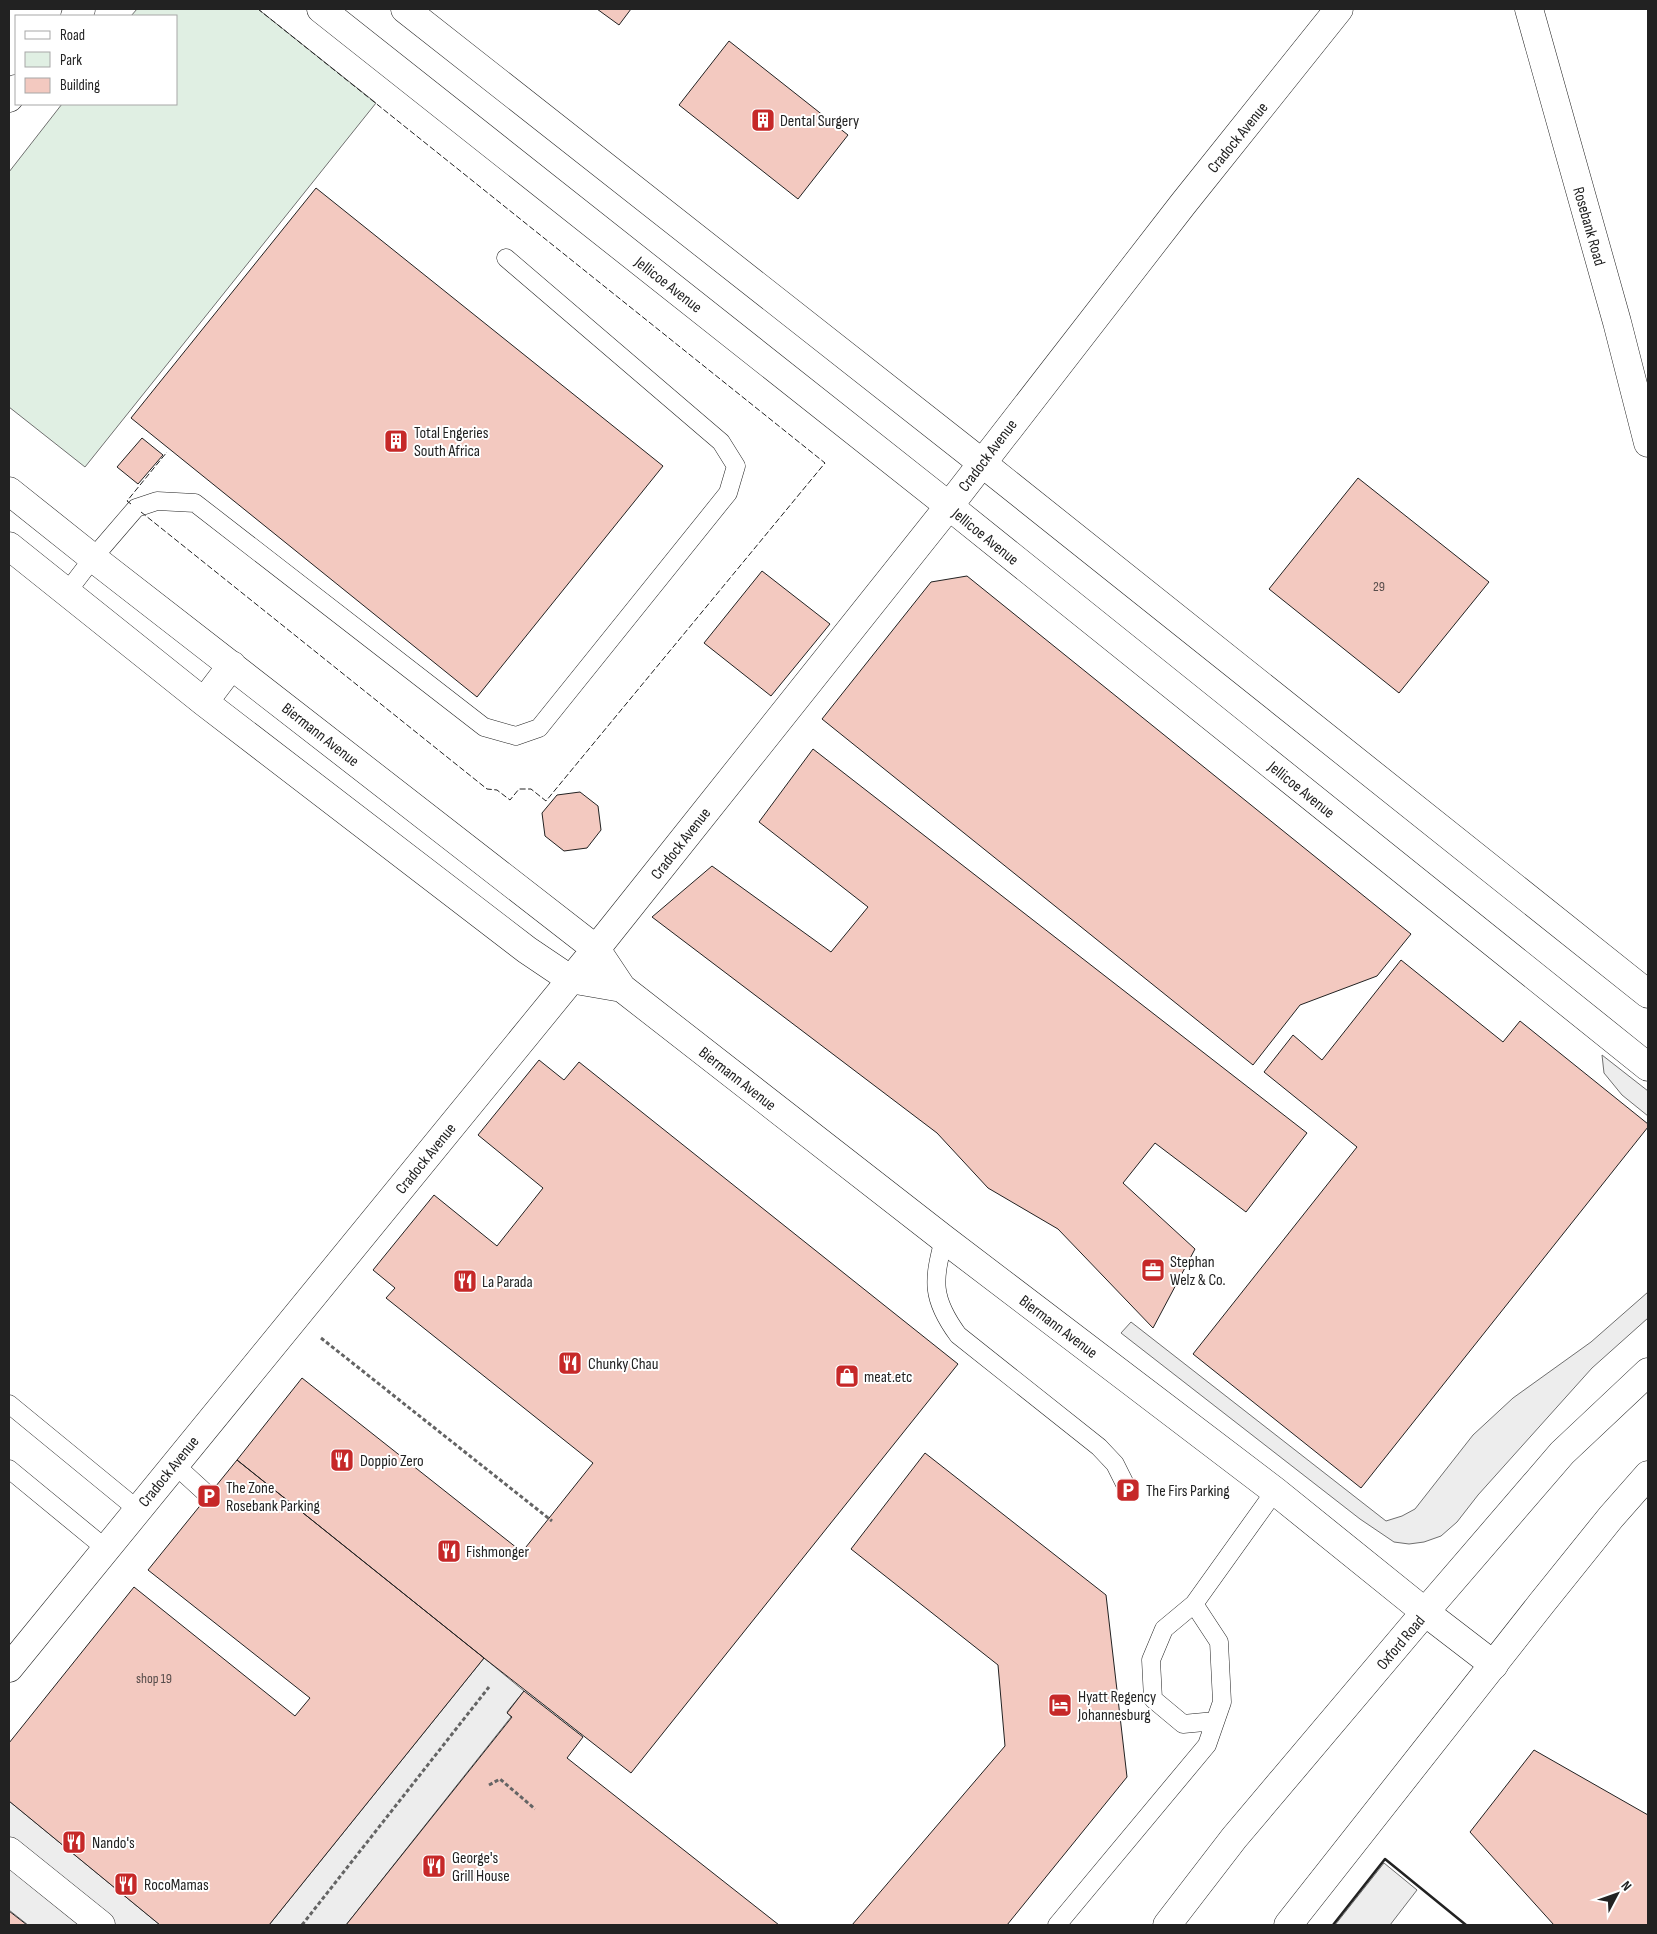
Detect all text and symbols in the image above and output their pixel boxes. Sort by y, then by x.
legend [15,15,178,105]
text: Road [60,26,85,45]
text: Park [60,51,82,70]
text: Building [60,76,100,95]
street label: Cradock Avenue [1204,99,1273,177]
building icon: Dental Surgery [750,107,776,133]
place label: Dental Surgery [780,112,859,131]
street label: Rosebank Road [1568,185,1609,268]
street label: Jellicoe Avenue [630,252,705,317]
street label: Cradock Avenue [955,416,1022,496]
place label: Total Engeries South Africa [414,424,489,461]
building icon: Total Engeries South Africa [383,428,409,454]
street label: Jellicoe Avenue [947,504,1022,570]
house number: 29 [1373,578,1385,595]
street label: Biermann Avenue [278,699,363,771]
street label: Jellicoe Avenue [1263,757,1338,823]
street label: Cradock Avenue [647,804,715,884]
street label: Biermann Avenue [695,1043,780,1115]
street label: Cradock Avenue [392,1120,461,1198]
place label: Stephan Welz & Co. [1170,1253,1226,1290]
office icon: Stephan Welz & Co. [1140,1257,1166,1283]
restaurant icon: La Parada [452,1268,478,1294]
place label: La Parada [482,1273,533,1292]
street label: Biermann Avenue [1015,1292,1101,1363]
restaurant icon: Chunky Chau [557,1350,583,1376]
place label: Chunky Chau [588,1355,658,1374]
shop icon: meat.etc [834,1363,860,1389]
place label: meat.etc [864,1368,912,1387]
street label: Cradock Avenue [135,1433,204,1511]
restaurant icon: Doppio Zero [329,1447,355,1473]
place label: Doppio Zero [360,1452,424,1471]
parking icon: The Firs Parking [1115,1477,1141,1503]
place label: The Zone Rosebank Parking [226,1479,320,1516]
place label: The Firs Parking [1146,1482,1230,1501]
parking icon: The Zone Rosebank Parking [196,1483,222,1509]
restaurant icon: Fishmonger [436,1538,462,1564]
place label: Fishmonger [466,1543,529,1562]
street label: Oxford Road [1373,1612,1429,1674]
house number: shop 19 [136,1670,172,1687]
place label: Hyatt Regency Johannesburg [1077,1688,1156,1725]
hotel icon: Hyatt Regency Johannesburg [1047,1692,1073,1718]
restaurant icon: Nando's [61,1829,87,1855]
place label: Nando's [92,1834,135,1853]
place label: George's Grill House [452,1849,510,1886]
restaurant icon: George's Grill House [421,1853,447,1879]
north arrow [1592,1869,1642,1919]
restaurant icon: RocoMamas [113,1871,139,1897]
place label: RocoMamas [144,1876,209,1895]
text: N [1618,1877,1635,1894]

